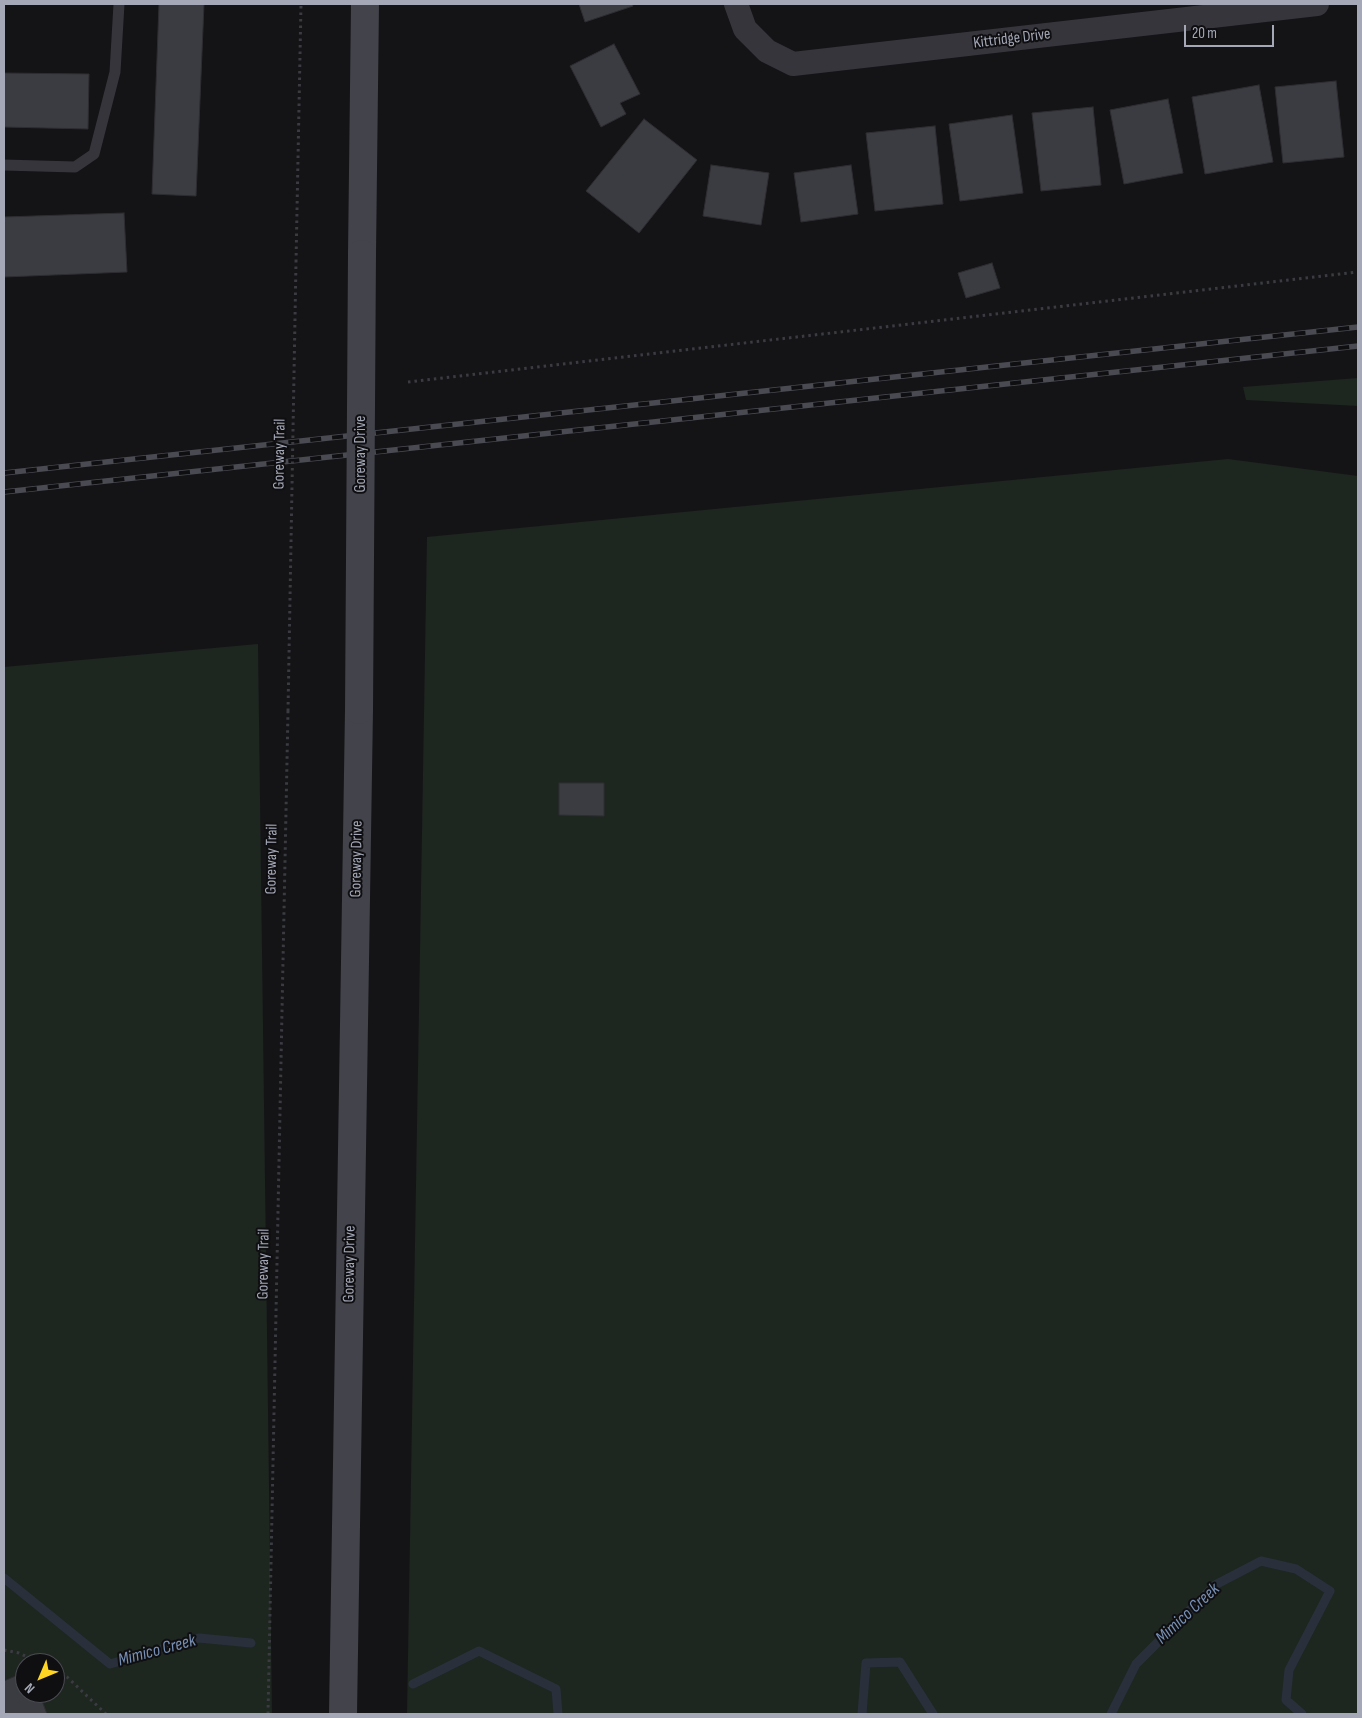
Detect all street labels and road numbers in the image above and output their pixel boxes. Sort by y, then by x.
street label: Kittridge Drive [972,25,1052,53]
street label: Goreway Drive [351,416,371,492]
street label: Goreway Trail [270,419,290,489]
street label: Goreway Drive [347,820,367,898]
street label: Goreway Trail [262,824,282,894]
street label: Goreway Drive [340,1225,360,1303]
street label: Goreway Trail [254,1229,274,1299]

